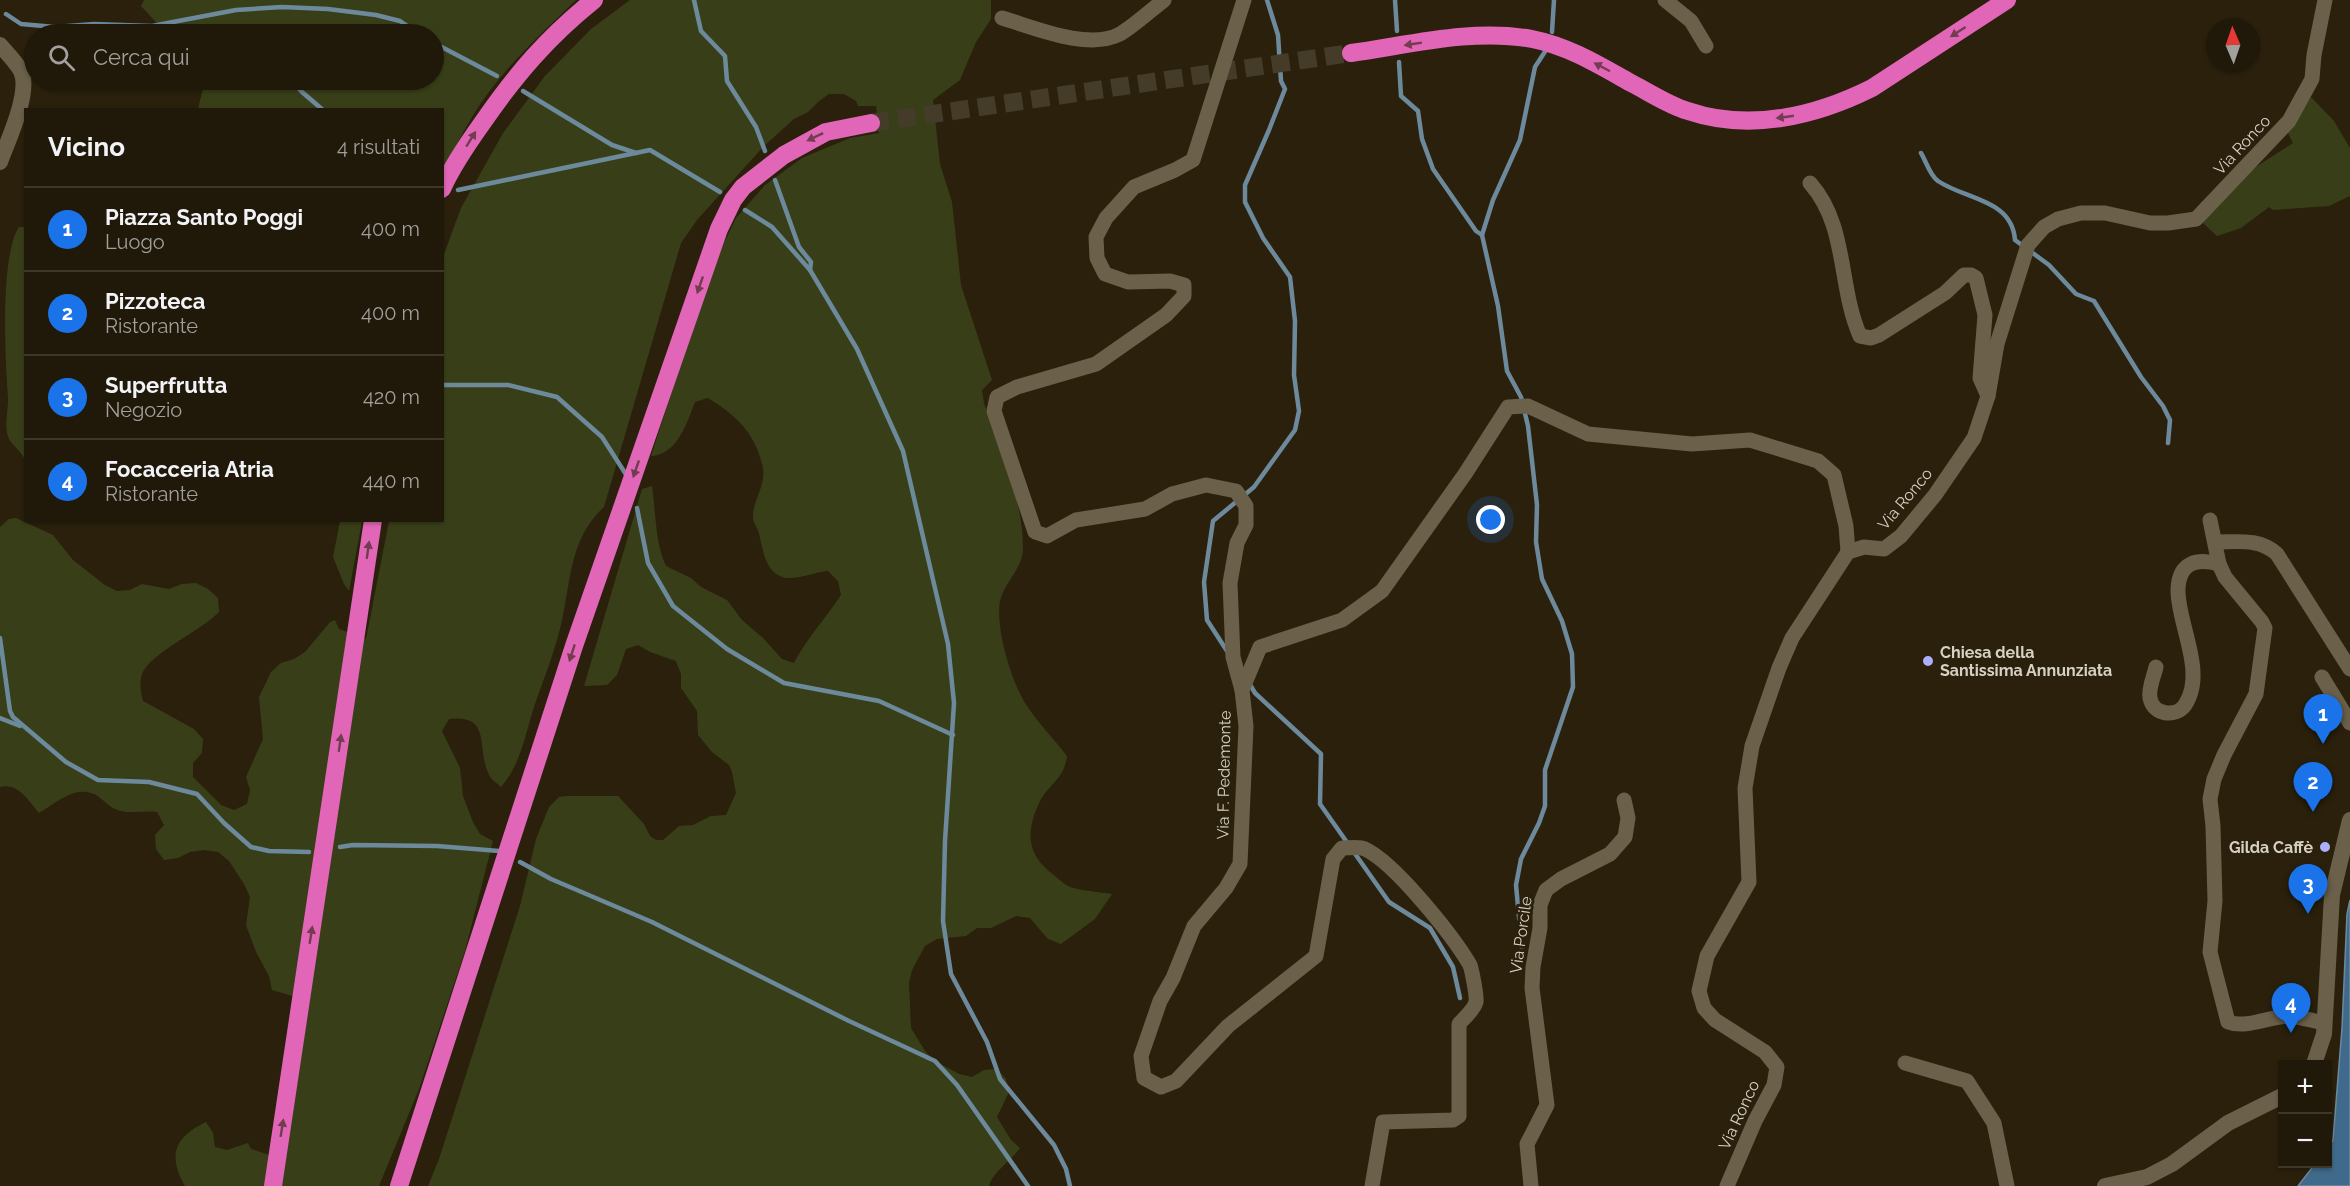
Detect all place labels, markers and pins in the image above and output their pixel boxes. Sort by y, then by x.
place label: Chiesa della Santissima Annunziata [1940,643,2112,680]
marker: Chiesa della Santissima Annunziata [1921,654,1935,668]
pin: 1 [2304,694,2342,744]
pin: 2 [2294,762,2332,812]
place label: Gilda Caffè [2229,838,2313,857]
marker: Gilda Caffè [2318,840,2332,854]
pin: 3 [2288,864,2328,914]
pin: 4 [2272,984,2310,1033]

